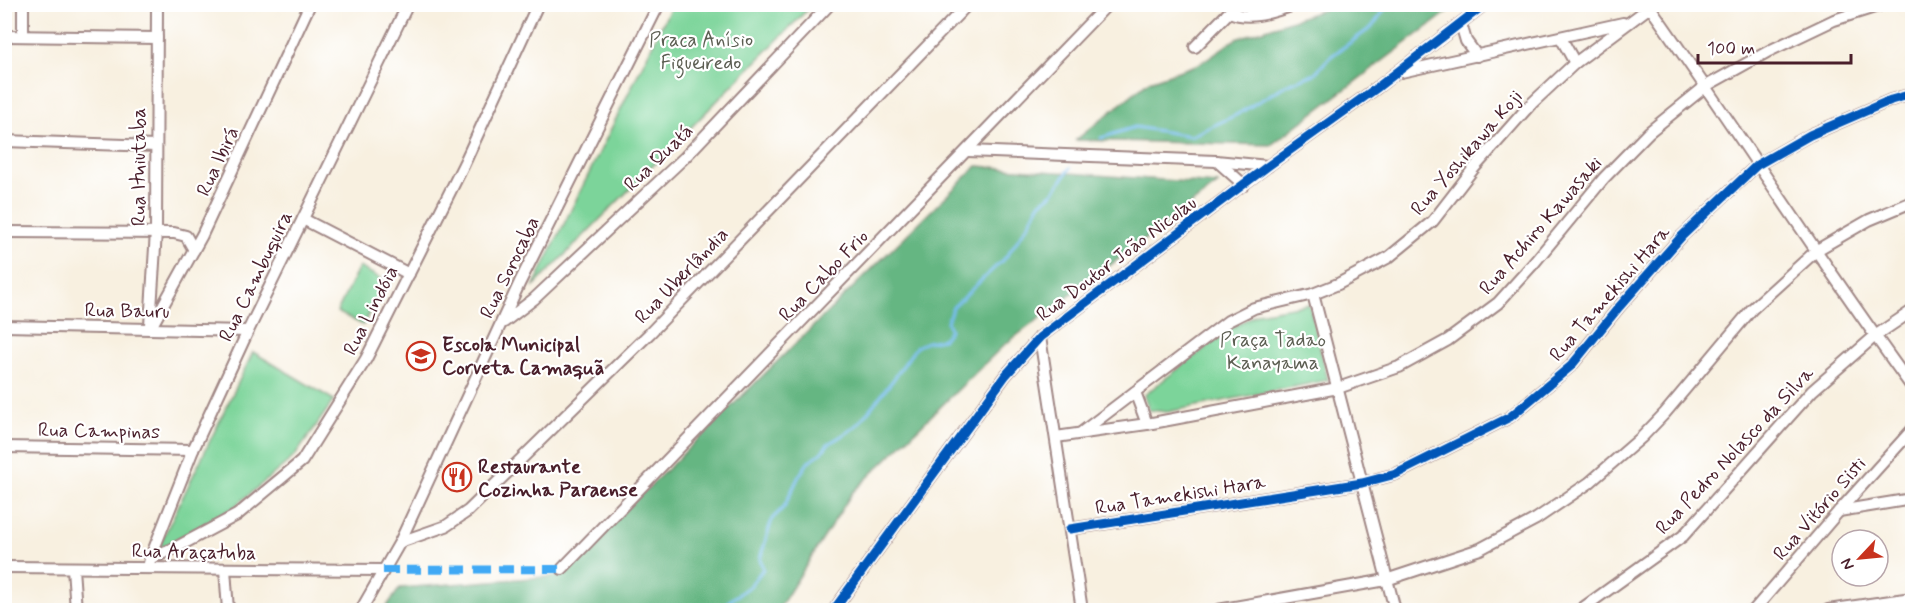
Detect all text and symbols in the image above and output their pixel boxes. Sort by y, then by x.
park label: Praca Anísio Figueiredo [649,27,753,79]
scale bar [1698,27,1851,65]
text: 100 m [1707,37,1755,61]
street label: Rua Yoshikawa Koji [1405,84,1529,222]
street label: Rua Ituiutaba [126,108,153,226]
street label: Rua Quatá [618,118,700,198]
street label: Rua Ibirá [190,122,246,201]
street label: Rua Achiro Kawasaki [1473,151,1609,301]
street label: Rua Doutor João Nicolau [1031,190,1203,328]
street label: Rua Cambuquira [213,207,300,347]
street label: Rua Sorocaba [474,212,547,323]
street label: Rua Tamekishi Hara [1544,219,1677,368]
street label: Rua Uberlândia [629,222,735,330]
street label: Rua Cabo Frio [773,224,875,328]
street label: Rua Lindóia [337,261,405,360]
street label: Rua Bauru [84,297,170,326]
park label: Praça Tadao Kanayama [1220,327,1326,377]
place label: Escola Municipal Corveta Camaquã [442,332,604,382]
school or university icon: Escola Municipal Corveta Camaquã [405,340,437,372]
street label: Rua Pedro Nolasco da Silva [1650,360,1821,541]
street label: Rua Campinas [38,417,160,446]
street label: Rua Vitório Sisti [1768,451,1873,567]
place label: Restaurante Cozinha Paraense [478,454,638,504]
restaurant icon: Restaurante Cozinha Paraense [441,461,473,493]
street label: Rua Tamekishi Hara [1093,469,1268,522]
north arrow [1830,528,1890,588]
street label: Rua Araçatuba [131,538,257,567]
text: N [1836,555,1860,573]

